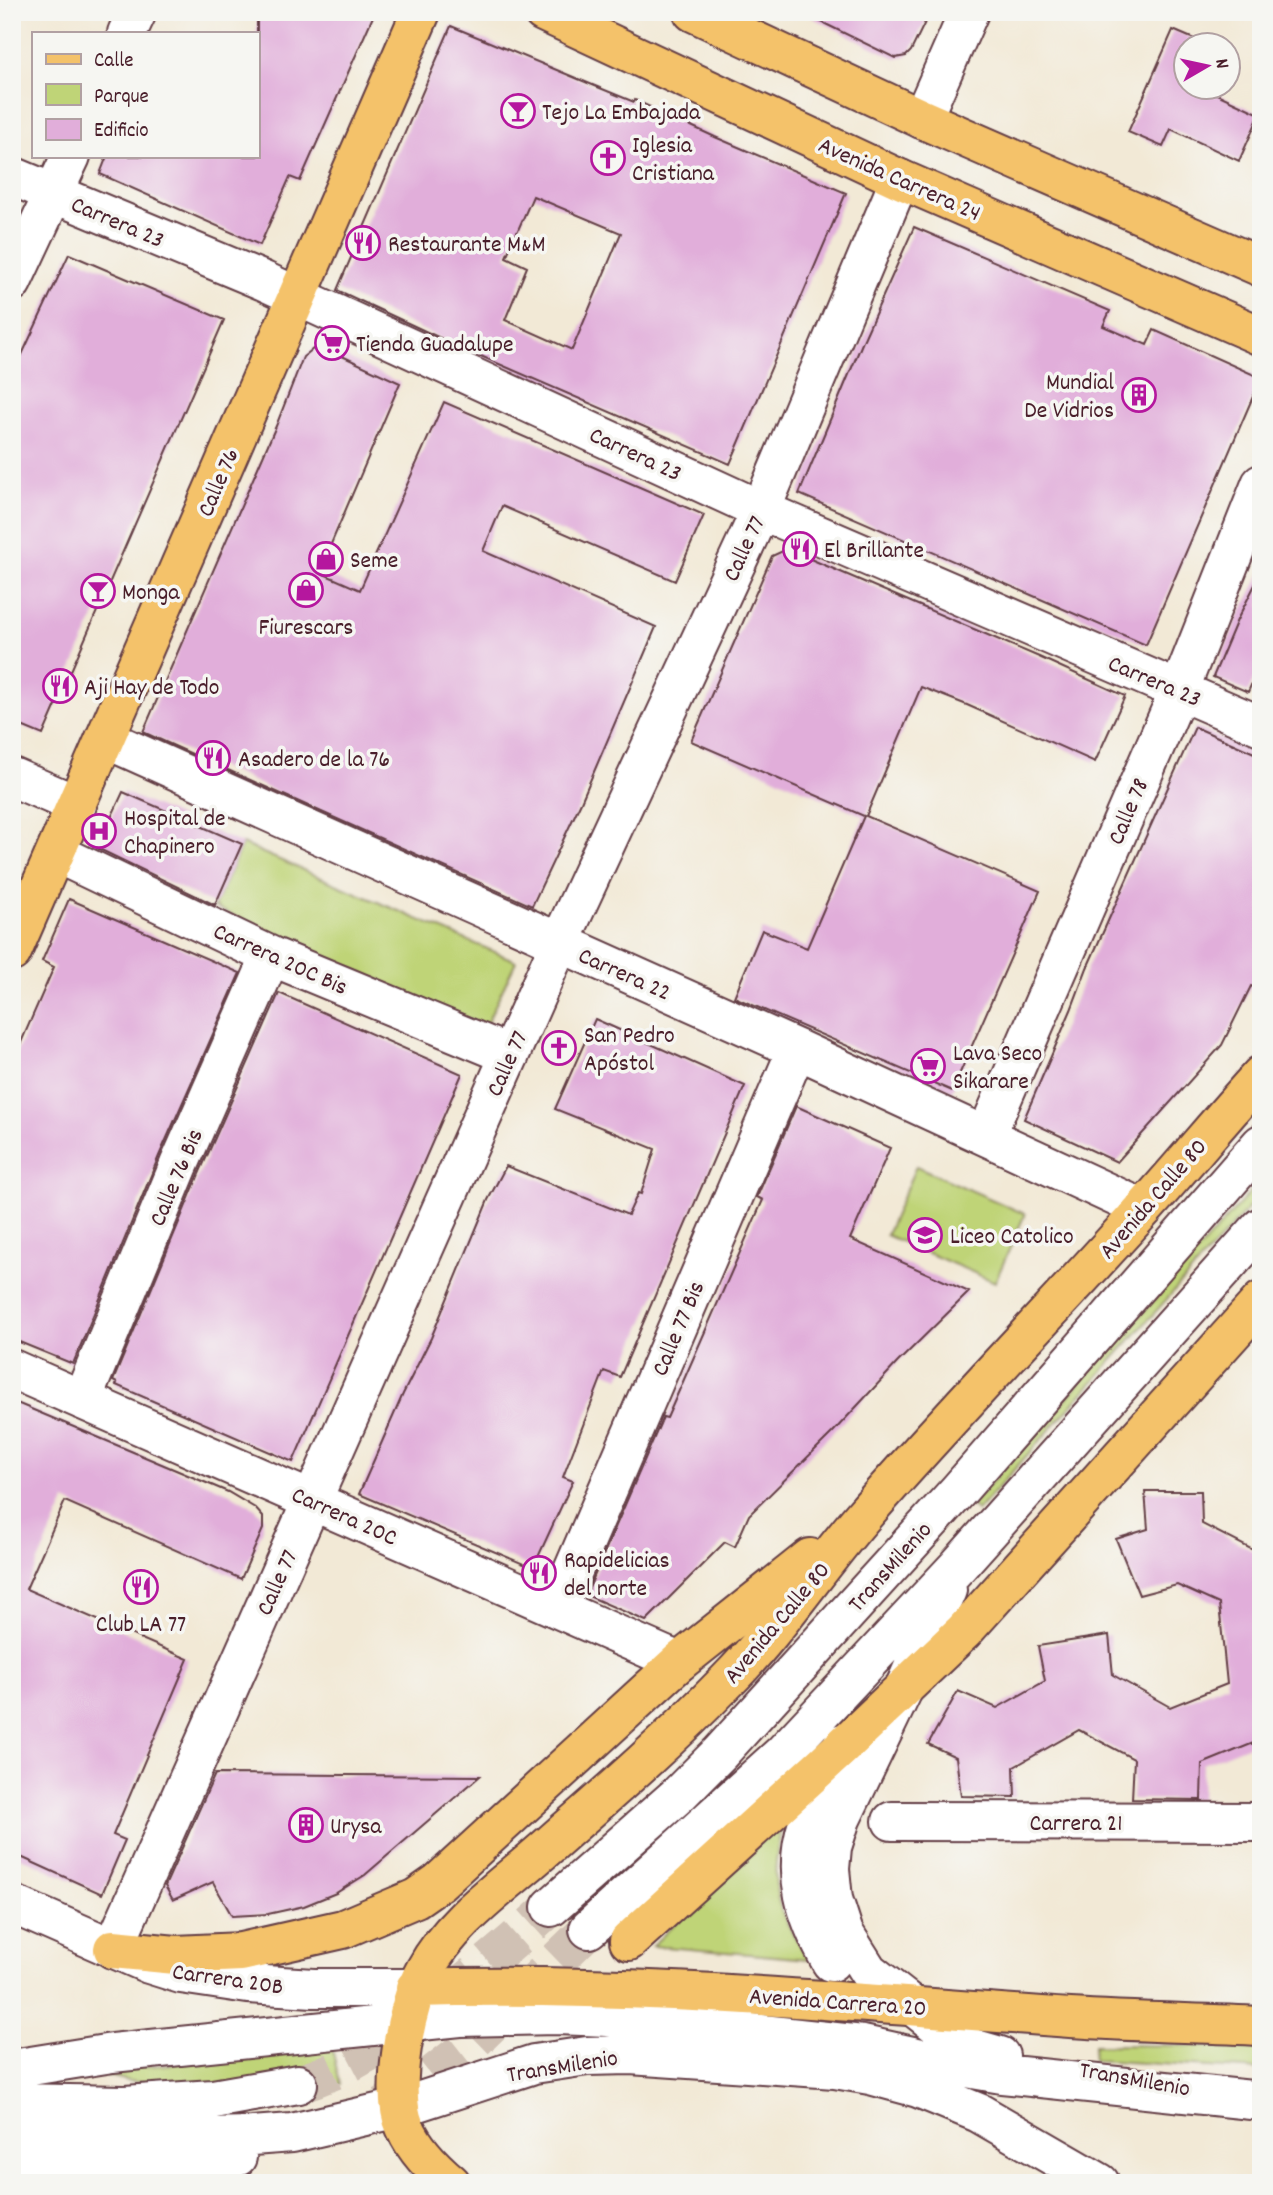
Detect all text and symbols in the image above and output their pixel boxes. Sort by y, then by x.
legend [32,32,259,158]
north arrow [1172,32,1242,102]
text: Calle [94,47,133,77]
text: N [1206,57,1234,71]
text: Parque [94,83,149,113]
bar icon: Tejo La Embajada [499,92,537,130]
place label: Tejo La Embajada [542,97,701,131]
text: Edificio [94,117,149,147]
place label: Iglesia Cristiana [632,130,715,192]
street label: Avenida Carrera 24 [812,130,986,232]
church icon: Iglesia Cristiana [589,139,627,177]
street label: Carrera 23 [65,189,169,259]
restaurant icon: Restaurante M&M [344,224,382,262]
place label: Restaurante M&M [388,229,546,263]
supermarket icon: Tienda Guadalupe [313,324,351,362]
place label: Tienda Guadalupe [356,329,514,363]
place label: Mundial De Vidrios [1024,367,1114,429]
building icon: Mundial De Vidrios [1120,376,1158,414]
street label: Carrera 23 [583,420,686,492]
street label: Calle 76 [190,444,249,523]
street label: Calle 77 [716,511,776,588]
restaurant icon: El Brillante [781,530,819,568]
place label: El Brillante [824,535,924,569]
shop icon: Seme [307,540,345,578]
place label: Seme [350,545,398,579]
shop icon: Fiurescars [287,571,325,609]
bar icon: Monga [79,572,117,610]
place label: Monga [122,577,180,611]
place label: Fiurescars [259,612,353,646]
street label: Carrera 23 [1102,648,1206,718]
restaurant icon: Aji Hay de Todo [41,667,79,705]
place label: Aji Hay de Todo [84,672,219,706]
restaurant icon: Asadero de la 76 [194,739,232,777]
place label: Asadero de la 76 [238,744,390,778]
street label: Calle 78 [1101,774,1159,851]
place label: Hospital de Chapinero [124,803,226,865]
hospital icon: Hospital de Chapinero [80,812,118,850]
street label: Carrera 20C Bis [207,916,352,1006]
street label: Carrera 22 [572,940,676,1011]
place label: San Pedro Apóstol [584,1020,675,1082]
street label: Calle 77 [479,1026,538,1103]
church icon: San Pedro Apóstol [540,1029,578,1067]
place label: Lava Seco Sikarare [953,1038,1042,1100]
supermarket icon: Lava Seco Sikarare [909,1047,947,1085]
street label: Calle 76 Bis [142,1124,214,1232]
street label: Avenida Calle 80 [1092,1132,1216,1268]
school or university icon: Liceo Catolico [906,1216,944,1254]
place label: Liceo Catolico [950,1221,1074,1255]
street label: Calle 77 Bis [645,1276,715,1382]
street label: Carrera 20C [285,1479,402,1556]
street label: TransMilenio [841,1515,941,1621]
street label: Calle 77 [249,1545,308,1622]
place label: Rapidelicias del norte [564,1545,670,1607]
restaurant icon: Rapidelicias del norte [520,1554,558,1592]
street label: Avenida Calle 80 [717,1555,840,1692]
restaurant icon: Club LA 77 [122,1568,160,1606]
place label: Club LA 77 [96,1609,186,1643]
building icon: Urysa [287,1806,325,1844]
street label: Carrera 21 [1030,1808,1122,1842]
place label: Urysa [330,1811,382,1845]
street label: Carrera 20B [170,1956,285,2006]
street label: Avenida Carrera 20 [748,1981,928,2027]
street label: TransMilenio [505,2042,620,2094]
street label: TransMilenio [1076,2055,1193,2107]

